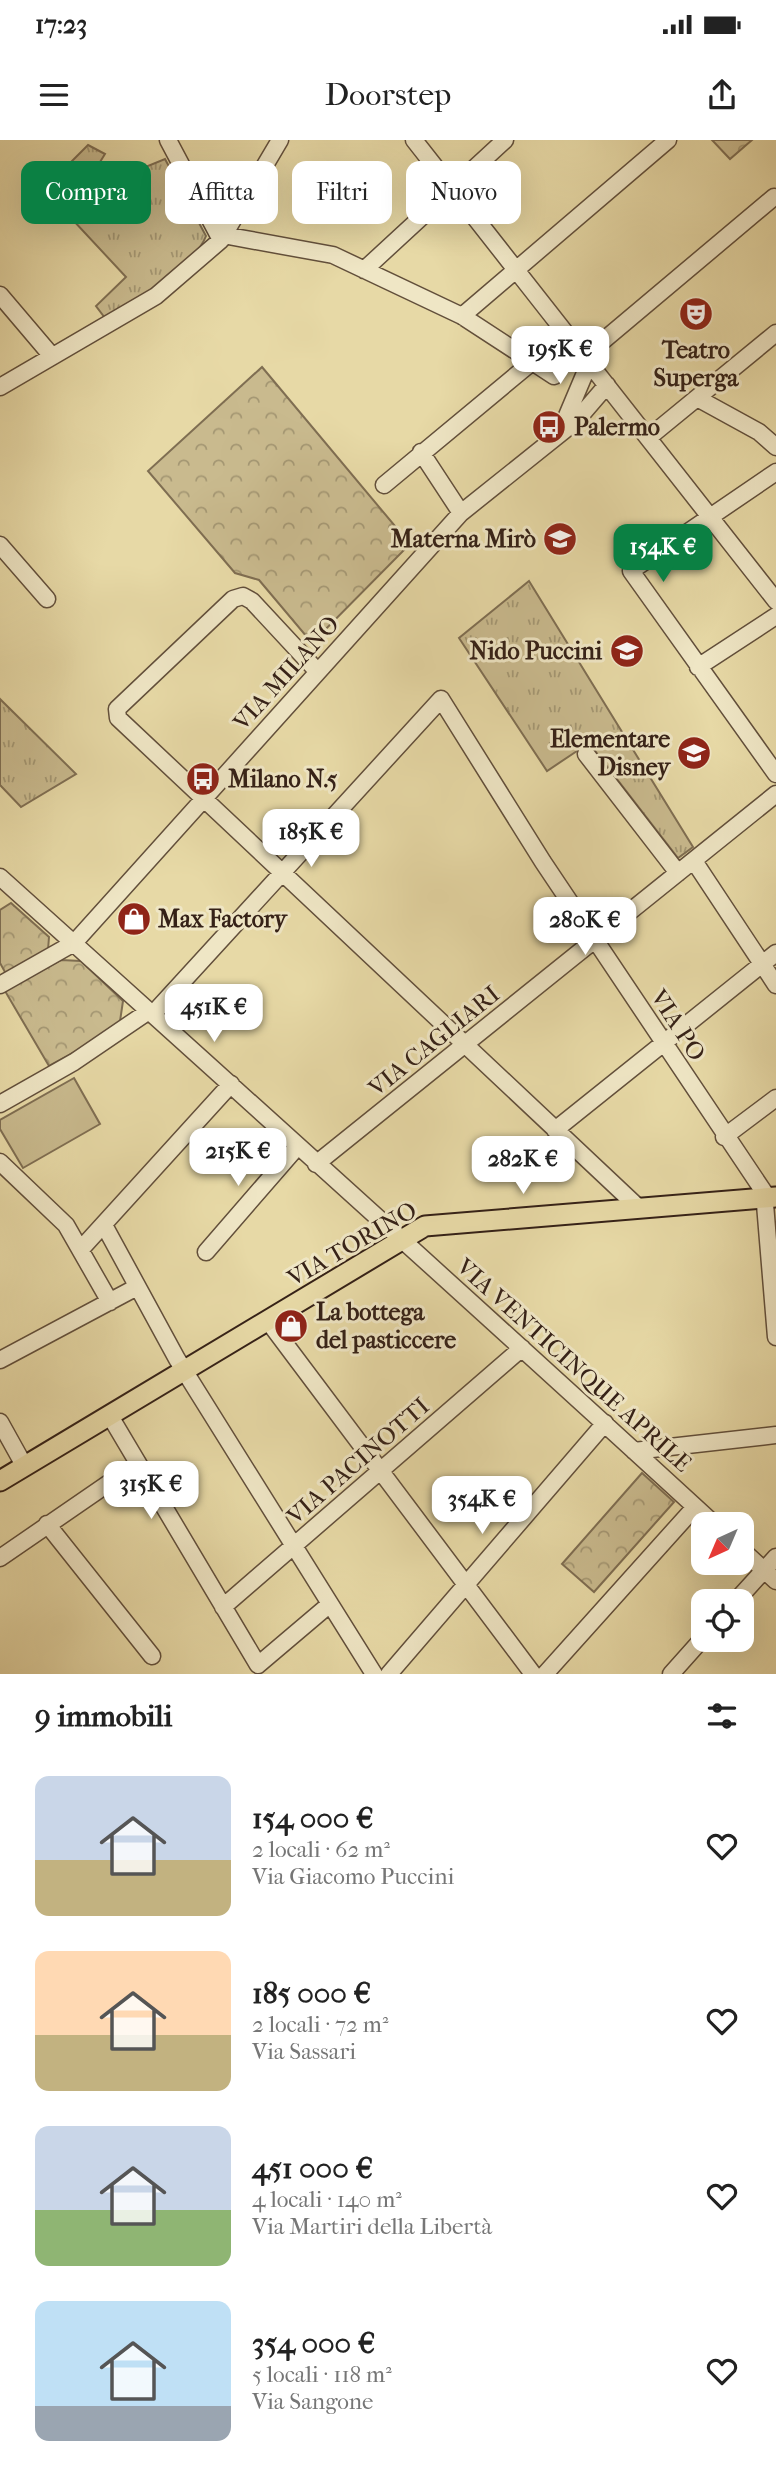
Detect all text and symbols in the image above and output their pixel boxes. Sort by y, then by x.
text: 17:23 [35,9,87,40]
icon: menu [35,76,73,114]
text: Doorstep [325,76,451,113]
icon: share [703,76,741,114]
chip: Compra [21,161,151,224]
chip: Affitta [165,161,278,224]
chip: Filtri [292,161,392,224]
chip: Nuovo [406,161,521,224]
theatre icon: Teatro Superga [677,295,715,333]
pin: 195K € [503,327,617,386]
text: 195K € [527,335,593,362]
place label: Teatro Superga [654,336,739,392]
bus stop icon: Palermo [530,408,568,446]
place label: Palermo [574,413,660,441]
school or university icon: Materna Mirò [541,520,579,558]
pin: 154K € [606,524,720,584]
place label: Materna Mirò [391,525,536,553]
text: 154K € [630,533,696,560]
street label: VIA MILANO [227,610,345,737]
school or university icon: Nido Puccini [608,632,646,670]
place label: Nido Puccini [469,637,603,665]
place label: Elementare Disney [550,725,671,781]
school or university icon: Elementare Disney [675,734,713,772]
bus stop icon: Milano N.5 [184,760,222,798]
place label: Milano N.5 [228,765,337,793]
pin: 185K € [254,810,368,869]
text: 185K € [278,818,344,845]
pin: 280K € [528,898,642,957]
shop icon: Max Factory [115,900,153,938]
place label: Max Factory [158,905,288,933]
text: 280K € [549,906,621,933]
street label: VIA CAGLIARI [362,980,505,1103]
street label: VIA PO [644,983,711,1066]
pin: 451K € [157,984,271,1044]
text: 451K € [181,993,247,1020]
pin: 215K € [181,1128,295,1188]
pin: 282K € [466,1136,580,1196]
text: 215K € [205,1137,271,1164]
text: 282K € [488,1145,558,1172]
street label: VIA TORINO [282,1196,422,1293]
street label: VIA VENTICINQUE APRILE [450,1252,697,1478]
place label: La bottega del pasticcere [316,1298,456,1354]
shop icon: La bottega del pasticcere [272,1307,310,1345]
street label: VIA PACINOTTI [280,1392,435,1531]
pin: 315K € [94,1462,208,1521]
text: 315K € [120,1470,182,1497]
pin: 354K € [425,1476,539,1536]
text: 354K € [448,1485,516,1512]
north arrow [691,1512,754,1575]
map controls [691,1512,754,1652]
button: locate [691,1589,754,1652]
icon: filters [703,1697,741,1735]
text: 9 immobili [35,1699,172,1734]
text: 154 000 € [252,1801,374,1836]
icon: home [91,1804,175,1888]
icon: heart [703,1827,741,1865]
text: 2 locali · 62 m² [252,1836,390,1863]
text: Via Giacomo Puccini [252,1863,454,1890]
text: 185 000 € [252,1976,371,2011]
icon: home [91,1979,175,2063]
icon: heart [703,2002,741,2040]
text: 2 locali · 72 m² [252,2011,388,2038]
text: Via Sassari [252,2038,356,2065]
text: 451 000 € [252,2151,373,2186]
icon: home [91,2154,175,2238]
icon: heart [703,2177,741,2215]
text: 4 locali · 140 m² [252,2186,402,2213]
text: Via Martiri della Libertà [252,2213,492,2240]
text: 354 000 € [252,2326,375,2361]
icon: home [91,2329,175,2413]
icon: heart [703,2352,741,2390]
text: 5 locali · 118 m² [252,2361,392,2388]
text: Via Sangone [252,2388,374,2415]

